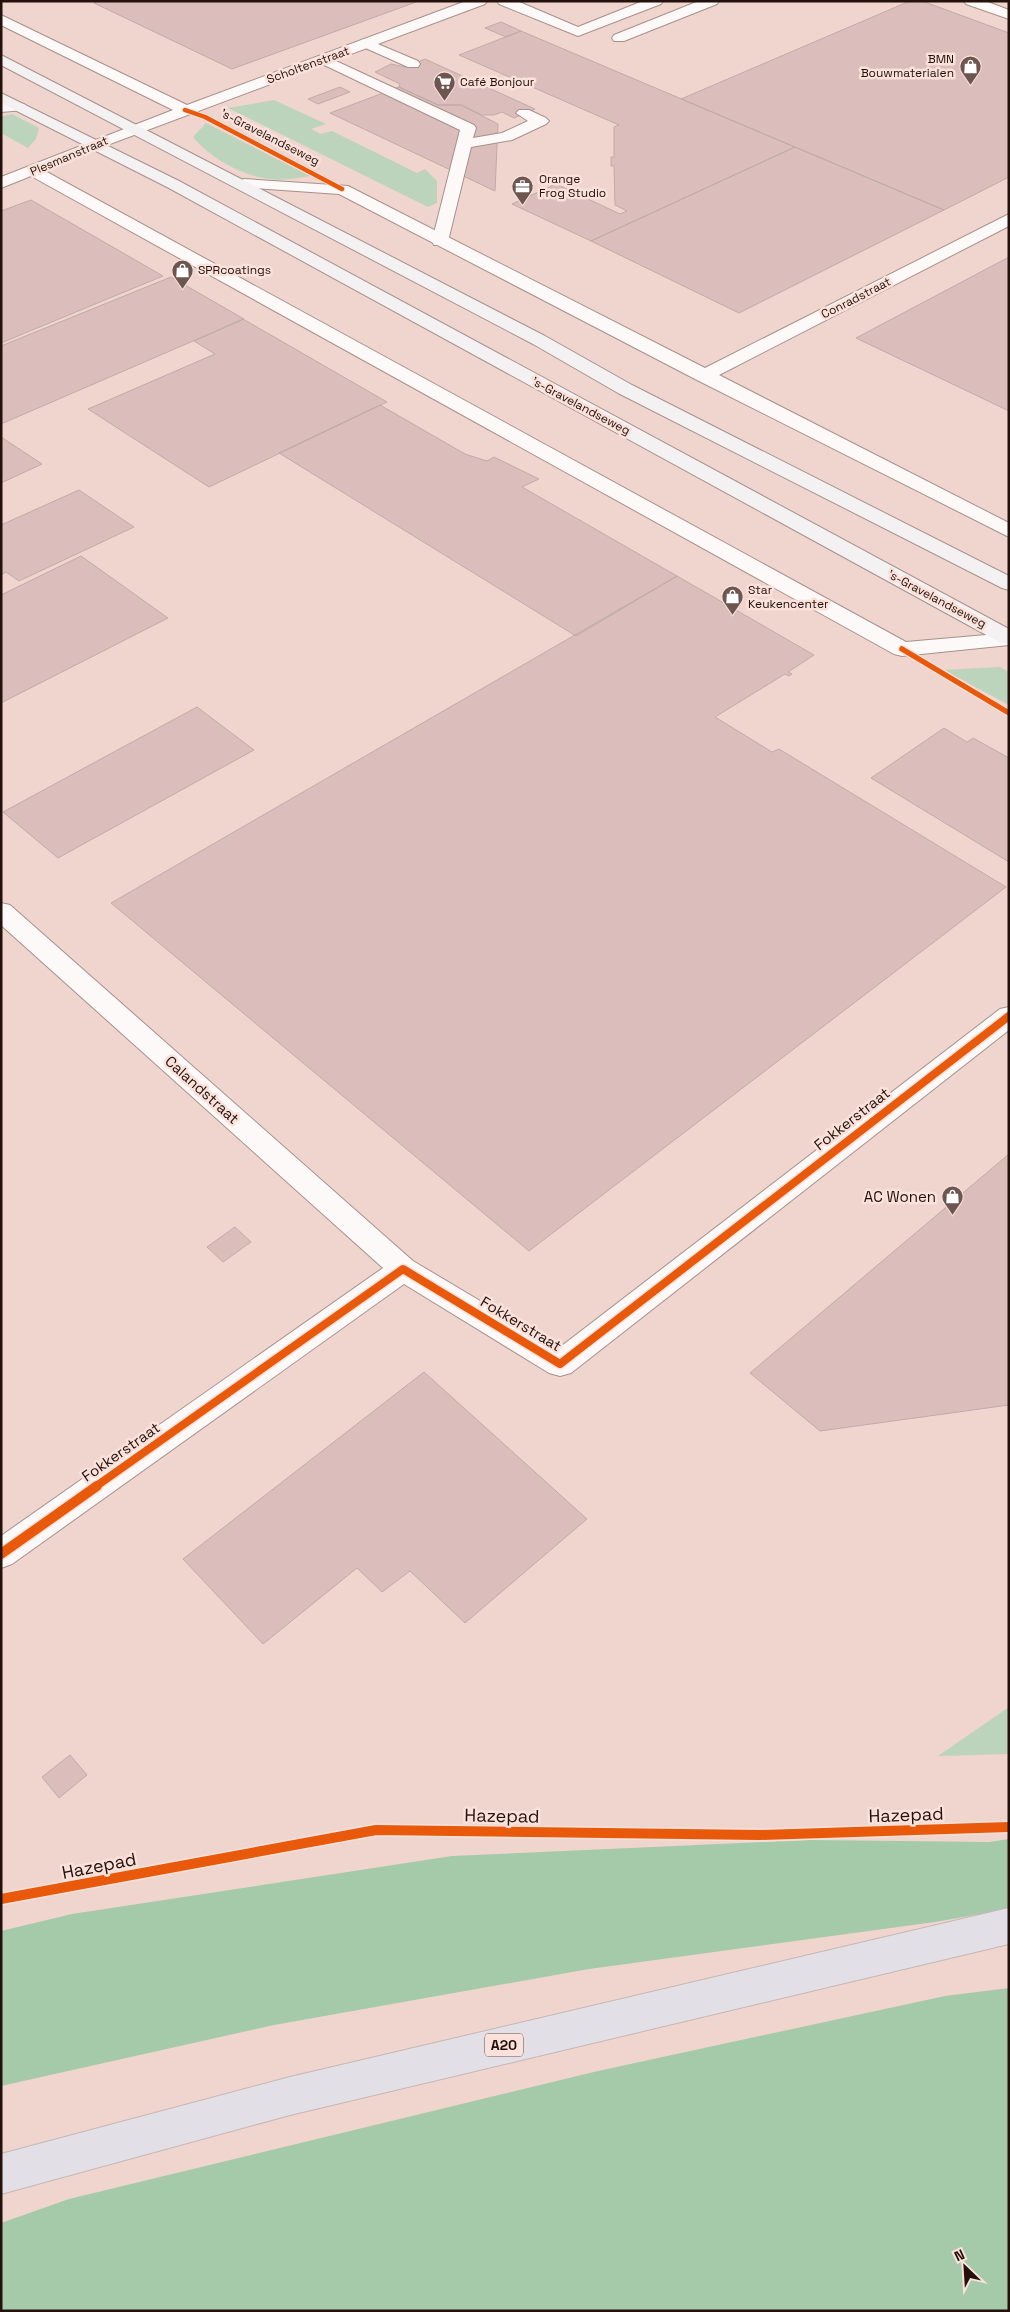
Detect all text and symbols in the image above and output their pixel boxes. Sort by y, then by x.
street label: Scholtenstraat [264,43,352,87]
place label: BMN Bouwmaterialen [861,51,954,81]
shop icon: BMN Bouwmaterialen [958,54,982,85]
supermarket icon: Café Bonjour [432,70,456,101]
place label: Café Bonjour [460,74,535,90]
street label: 's-Gravelandseweg [218,105,322,169]
street label: Plesmanstraat [28,132,110,180]
place label: Orange Frog Studio [539,171,606,201]
office icon: Orange Frog Studio [511,174,535,205]
shop icon: SPRcoatings [170,258,194,289]
place label: SPRcoatings [198,262,271,278]
street label: Conradstraat [818,274,894,322]
street label: 's-Gravelandseweg [529,373,633,439]
street label: 's-Gravelandseweg [885,566,989,632]
place label: Star Keukencenter [748,582,829,612]
shop icon: Star Keukencenter [720,585,744,616]
street label: Calandstraat [161,1051,243,1128]
street label: Fokkerstraat [810,1083,894,1154]
shop icon: AC Wonen [940,1185,964,1216]
place label: AC Wonen [864,1187,936,1206]
street label: Fokkerstraat [477,1292,565,1355]
street label: Fokkerstraat [78,1418,164,1486]
street label: Hazepad [868,1802,944,1827]
street label: Hazepad [464,1803,540,1828]
street label: Hazepad [60,1847,138,1884]
road number: A20 [485,2034,523,2056]
north arrow [940,2242,990,2292]
text: N [951,2245,968,2265]

